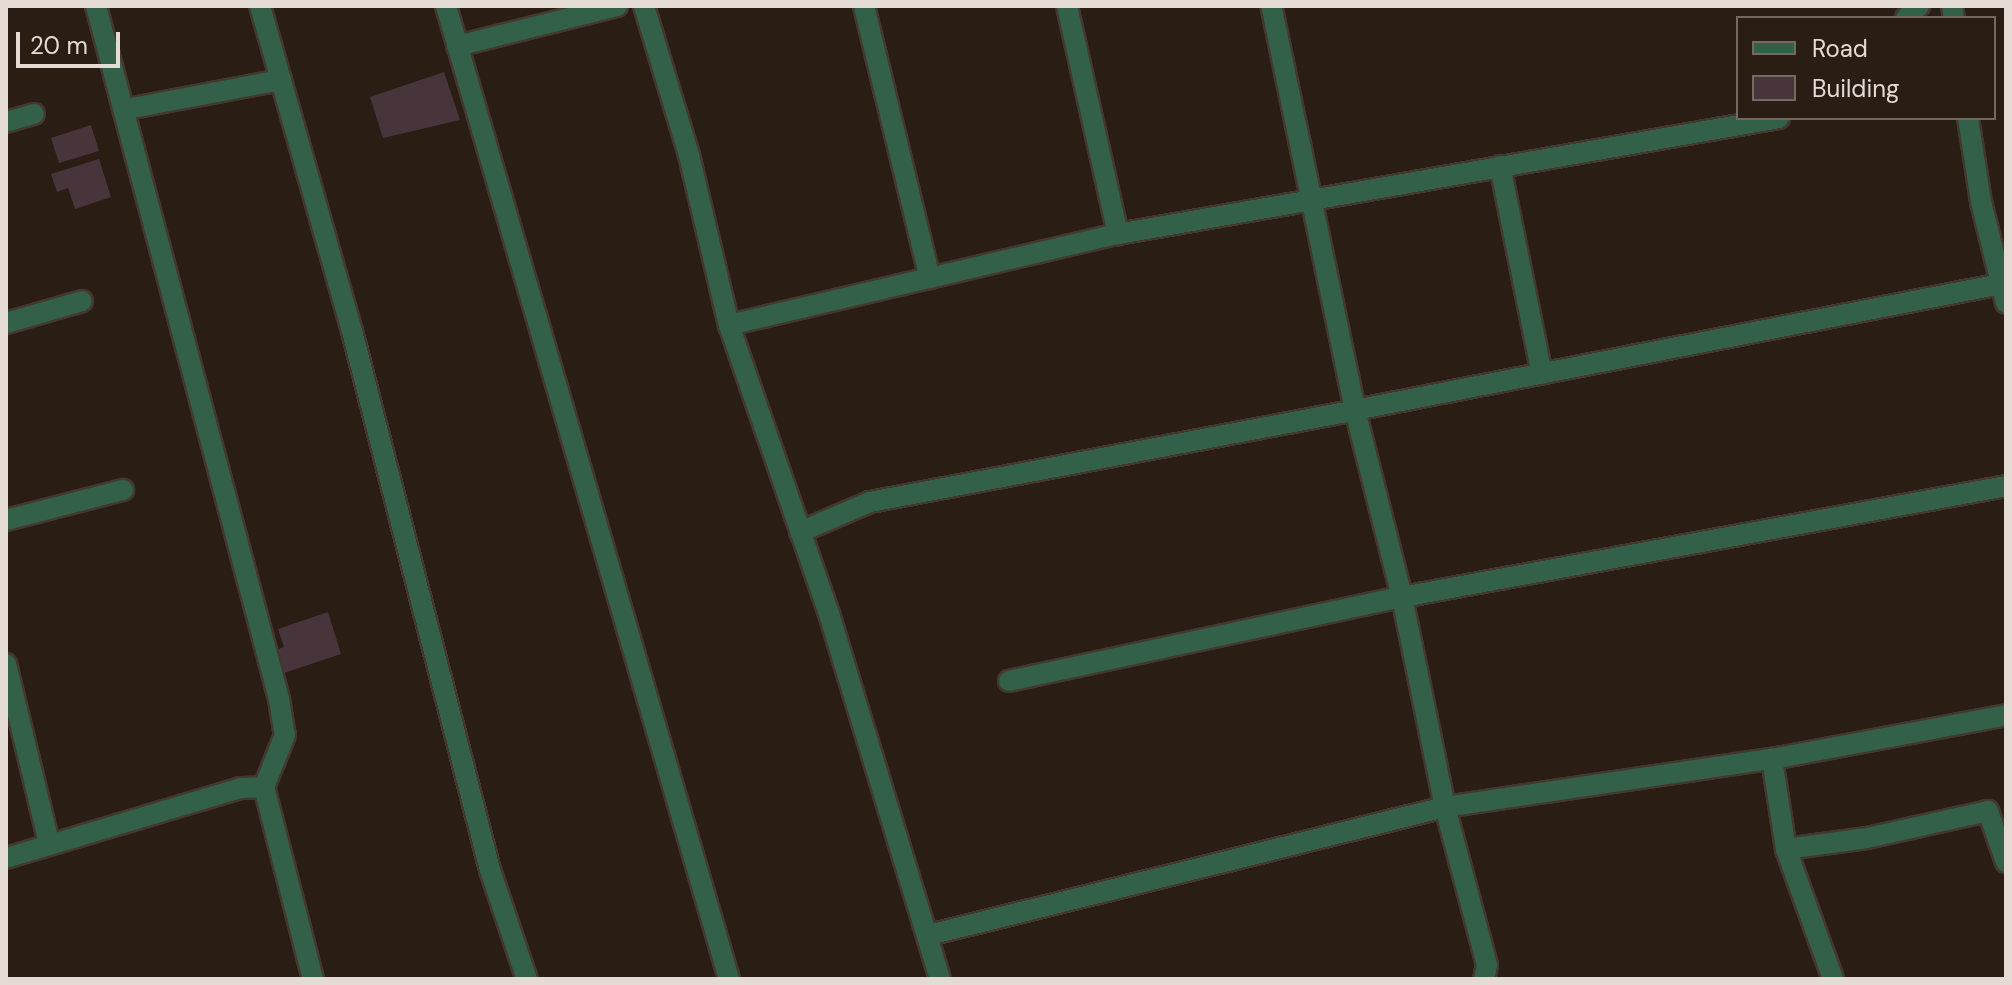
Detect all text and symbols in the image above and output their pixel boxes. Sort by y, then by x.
scale bar [20,16,124,66]
legend [1736,16,1996,120]
text: 20 m [30,30,88,61]
text: Road [1812,33,1868,64]
text: Building [1812,73,1899,104]

